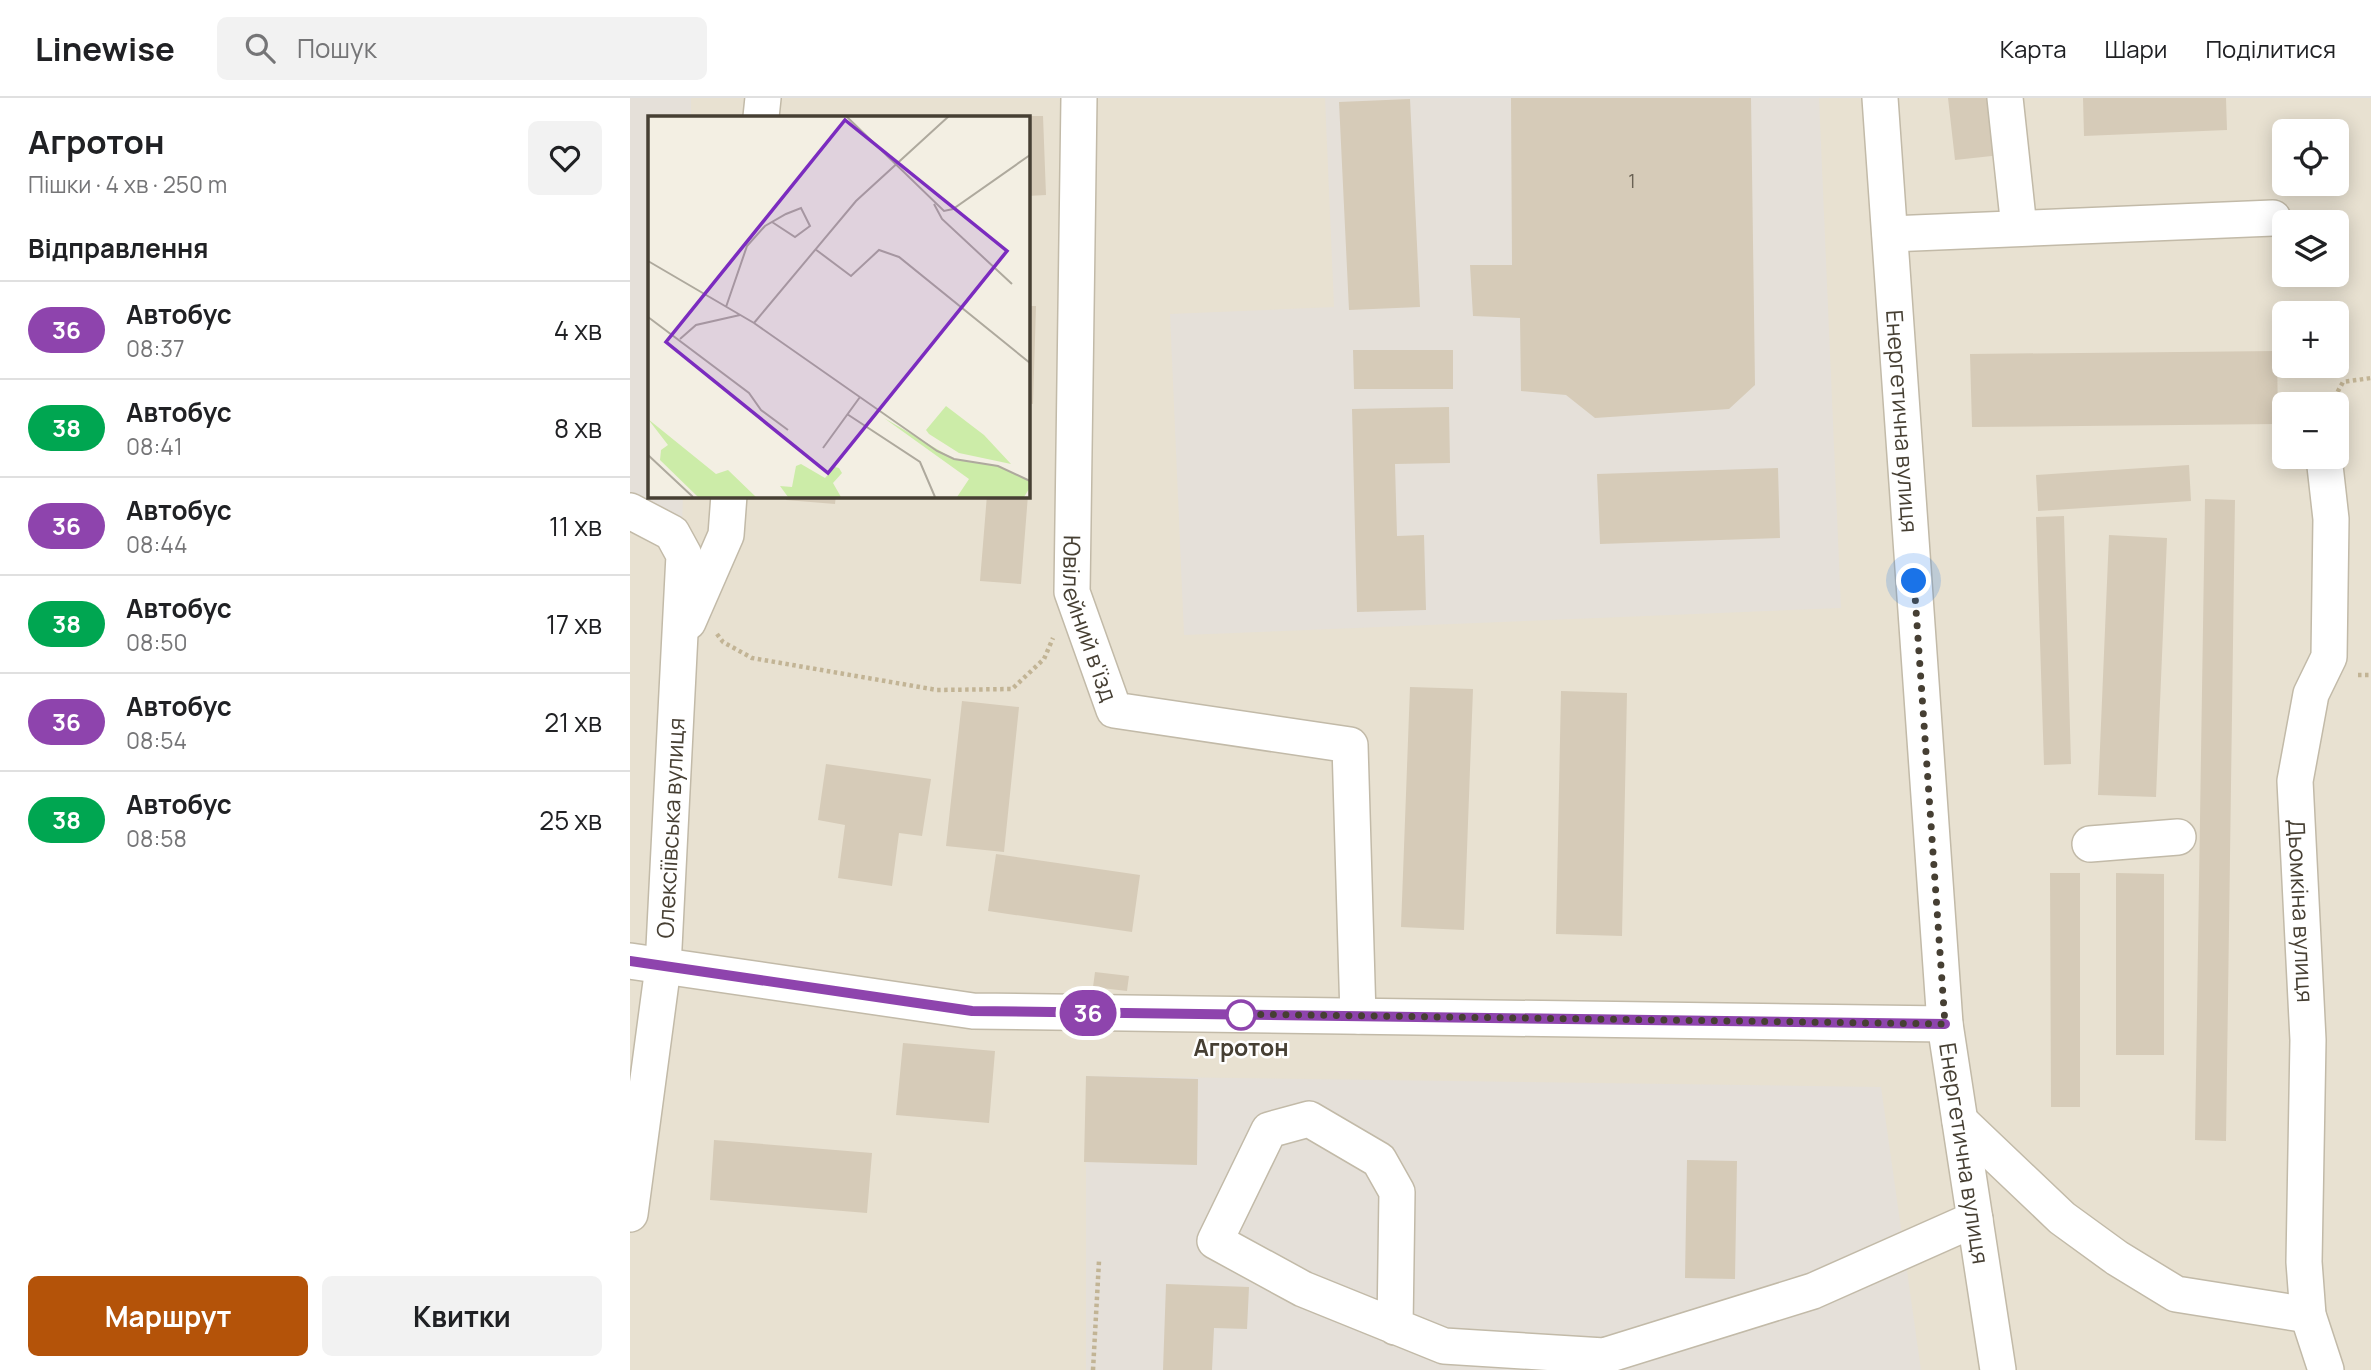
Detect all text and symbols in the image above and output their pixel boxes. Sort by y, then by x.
search box [217,17,707,80]
text: Linewise [35,26,175,71]
icon: search [241,29,279,67]
text: Пошук [297,30,377,66]
text: Карта [2000,32,2067,65]
text: Шари [2105,32,2167,65]
text: Поділитися [2205,32,2336,65]
inset map [648,116,1029,497]
text: Агротон [28,119,164,164]
map controls [2272,119,2349,469]
button: locate [2272,119,2349,196]
button: heart [528,121,602,195]
text: Пішки · 4 хв · 250 m [28,168,227,200]
house number: 1 [1628,168,1636,194]
button: layers [2272,210,2349,287]
text: Відправлення [28,230,208,266]
text: Автобус [126,296,232,332]
button: + [2272,301,2349,378]
street label: Енергетична вулиця [1879,309,1926,534]
text: 4 хв [554,312,602,348]
text: 36 [52,313,81,346]
text: 08:37 [126,332,185,364]
button: − [2272,392,2349,469]
text: Автобус [126,394,232,430]
text: 8 хв [554,410,602,446]
text: 38 [52,411,81,444]
text: 08:41 [126,430,183,462]
text: Автобус [126,492,232,528]
text: 11 хв [549,508,602,544]
text: 36 [52,509,81,542]
text: 08:44 [126,528,188,560]
street label: Ювілейний в'їзд [1055,535,1126,706]
your location [1896,563,1931,598]
text: Автобус [126,590,232,626]
text: 17 хв [546,606,602,642]
text: 38 [52,607,81,640]
text: 08:50 [126,626,188,658]
text: Автобус [126,688,232,724]
text: 21 хв [544,704,602,740]
text: 36 [52,705,81,738]
street label: Олексіївська вулиця [648,717,692,939]
text: 08:54 [126,724,187,756]
text: Автобус [126,786,232,822]
text: 25 хв [539,802,602,838]
text: 38 [52,803,81,836]
street label: Дьомкіна вулиця [2281,818,2322,1003]
text: 08:58 [126,822,187,854]
line badge: 36 [1056,990,1120,1036]
text: 36 [1074,996,1102,1029]
marker: Агротон [1226,1000,1256,1030]
place label: Агротон [1193,1031,1289,1063]
street label: Енергетична вулиця [1932,1040,1998,1266]
button: Маршрут [28,1276,308,1356]
button: Квитки [322,1276,602,1356]

